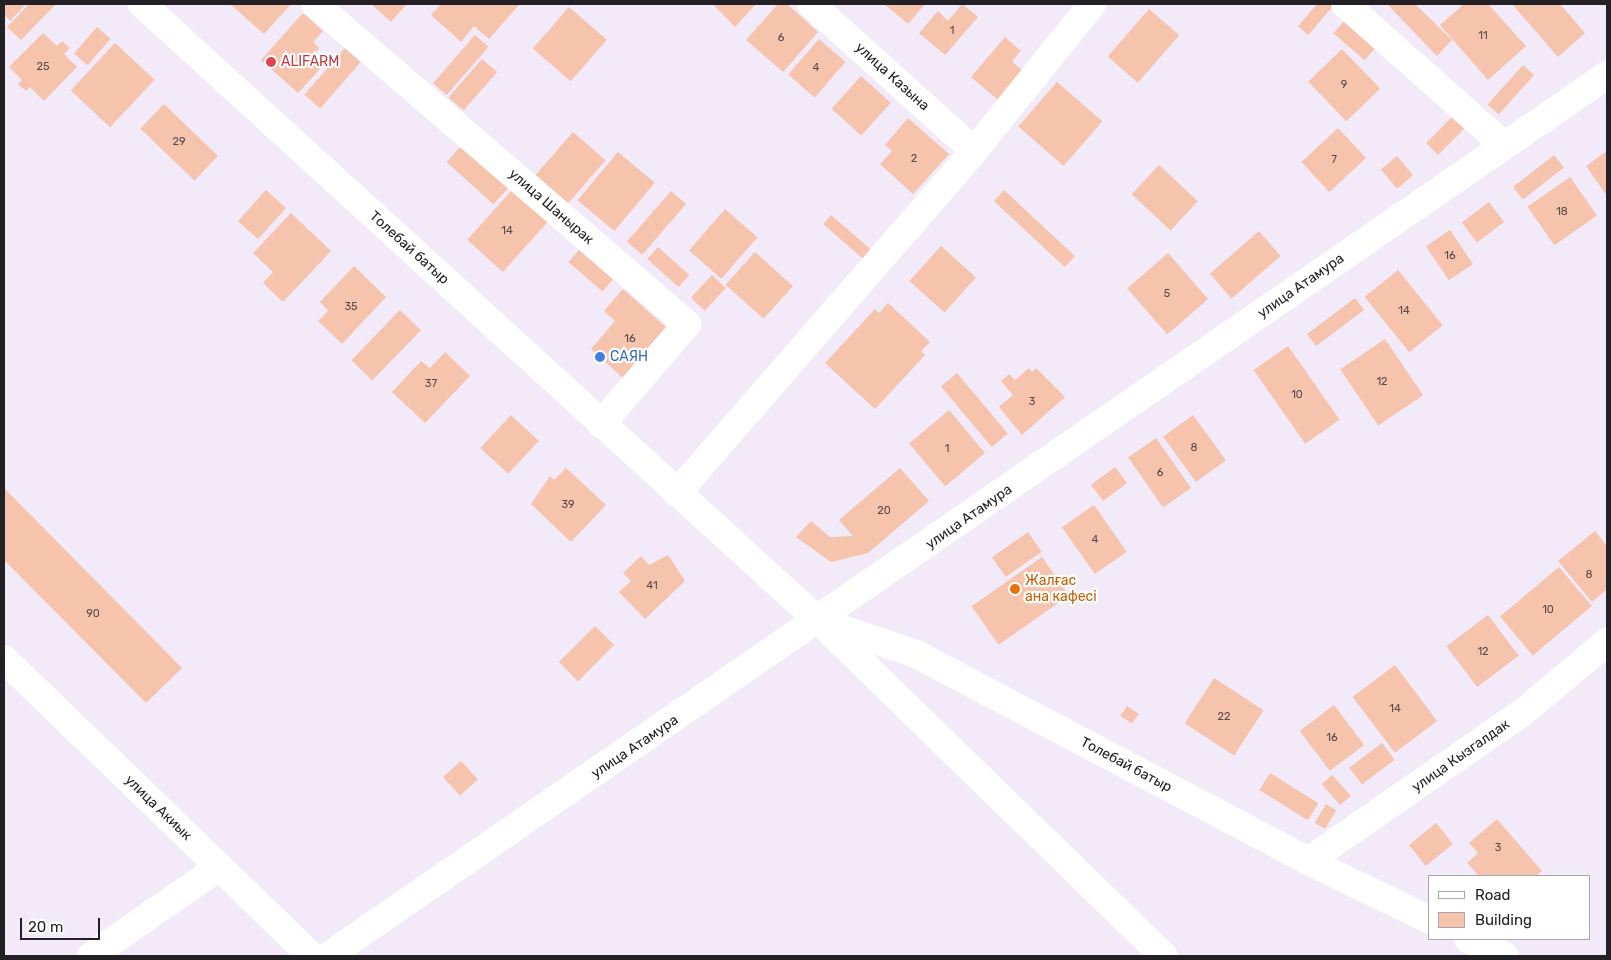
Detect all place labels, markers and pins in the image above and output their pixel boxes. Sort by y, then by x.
place label: ALIFARM [281,54,339,70]
marker: ALIFARM [265,56,277,68]
place label: САЯН [610,349,648,365]
marker: САЯН [594,351,606,363]
place label: Жалғас ана кафесі [1025,573,1097,606]
marker: Жалғас ана кафесі [1009,583,1021,595]

